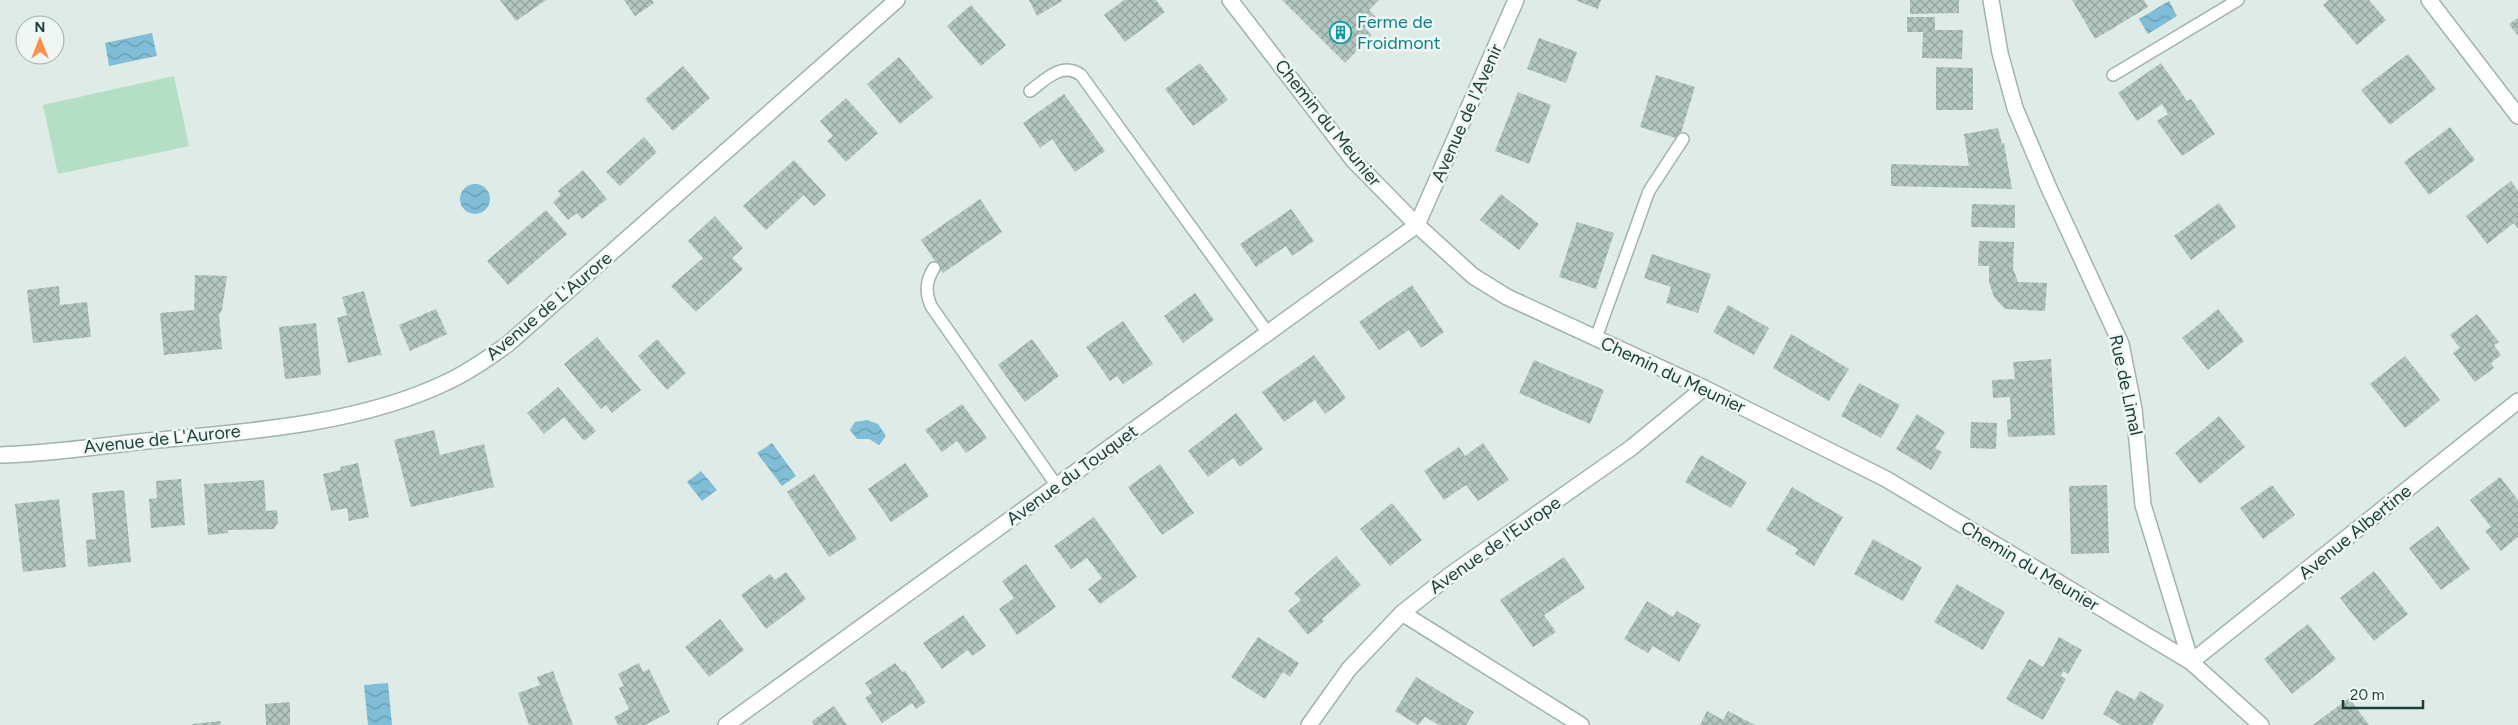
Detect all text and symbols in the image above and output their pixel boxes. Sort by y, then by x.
place label: Ferme de Froidmont [1357,11,1441,54]
north arrow [15,15,65,65]
text: N [35,19,45,36]
building icon: Ferme de Froidmont [1329,20,1353,44]
street label: Avenue de l'Avenir [1427,40,1507,186]
street label: Chemin du Meunier [1270,55,1386,191]
street label: Avenue de L'Aurore [482,247,617,365]
street label: Chemin du Meunier [1597,332,1749,418]
street label: Rue de Limal [2105,333,2147,437]
street label: Avenue de L'Aurore [82,420,242,458]
street label: Avenue du Touquet [1002,420,1142,530]
street label: Avenue Albertine [2294,480,2416,584]
street label: Avenue de l'Europe [1425,491,1565,599]
street label: Chemin du Meunier [1957,516,2103,616]
scale bar [2343,678,2423,710]
text: 20 m [2350,686,2384,704]

